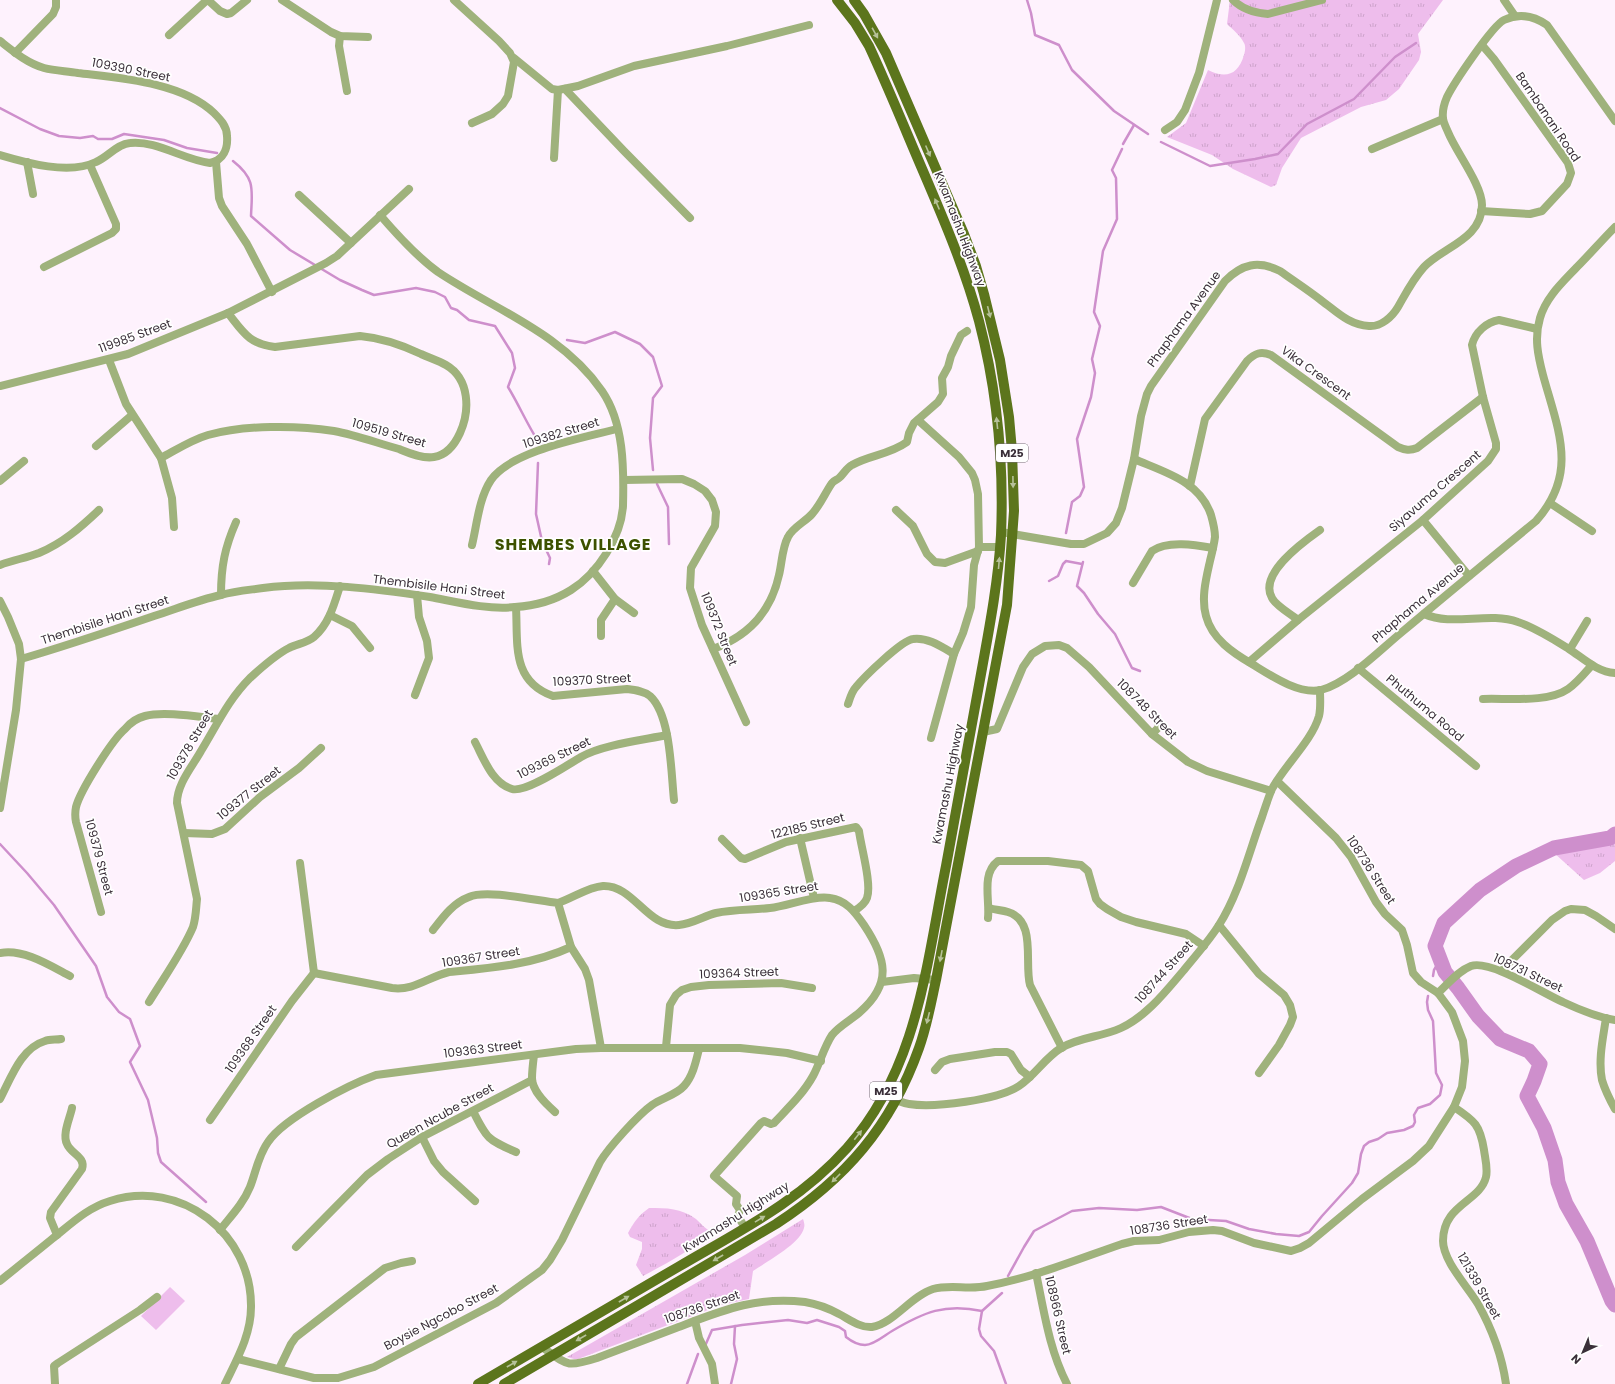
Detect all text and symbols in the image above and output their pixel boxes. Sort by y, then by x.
one-way arrow [871,27,878,38]
street label: 109390 Street [90,54,172,85]
street label: Bambanani Road [1512,68,1585,165]
one-way arrow [926,145,932,157]
street label: Kwamashu Highway [931,169,990,289]
one-way arrow [934,198,940,209]
street label: Phaphama Avenue [1143,267,1224,370]
one-way arrow [986,306,992,318]
street label: 119985 Street [96,315,174,357]
street label: Vika Crescent [1278,341,1355,404]
street label: 109382 Street [521,413,601,452]
street label: 109519 Street [350,414,428,451]
one-way arrow [994,417,1000,429]
road number: M25 [996,444,1028,462]
street label: Siyavuma Crescent [1385,446,1484,535]
one-way arrow [1010,476,1016,489]
district label: SHEMBES VILLAGE [495,533,651,556]
one-way arrow [995,557,1002,569]
street label: Phaphama Avenue [1368,559,1467,646]
street label: Thembisile Hani Street [372,570,506,603]
street label: 109372 Street [697,590,742,668]
street label: Thembisile Hani Street [39,591,171,648]
street label: 109370 Street [552,669,632,690]
street label: Phuthuma Road [1383,670,1468,745]
street label: 108748 Street [1113,675,1181,743]
street label: 109378 Street [163,707,217,783]
street label: Kwamashu Highway [928,722,968,846]
street label: 109369 Street [514,732,593,783]
street label: 109377 Street [213,762,284,824]
street label: 122185 Street [769,808,846,843]
street label: 109379 Street [81,817,118,897]
street label: 108736 Street [1343,832,1400,907]
street label: 109365 Street [738,877,820,906]
street label: 108744 Street [1131,937,1196,1007]
street label: 109367 Street [441,942,521,971]
street label: 108731 Street [1491,949,1566,996]
one-way arrow [938,950,944,962]
street label: 109364 Street [699,963,779,982]
street label: 109368 Street [221,1001,280,1076]
one-way arrow [925,1013,931,1025]
street label: 109363 Street [443,1035,523,1062]
street label: Queen Ncube Street [383,1079,496,1152]
road number: M25 [870,1082,902,1100]
one-way arrow [854,1129,862,1140]
one-way arrow [831,1173,841,1182]
street label: Kwamashu Highway [679,1177,792,1256]
street label: 108736 Street [1129,1210,1209,1239]
one-way arrow [755,1215,765,1223]
street label: 121339 Street [1453,1249,1505,1322]
one-way arrow [712,1255,724,1262]
street label: 108966 Street [1041,1274,1076,1356]
street label: Boysie Ngcobo Street [381,1279,501,1354]
street label: 108736 Street [662,1286,742,1327]
one-way arrow [618,1295,630,1302]
north arrow [1563,1332,1603,1372]
one-way arrow [575,1334,587,1341]
text: N [1568,1351,1585,1368]
one-way arrow [506,1361,518,1368]

